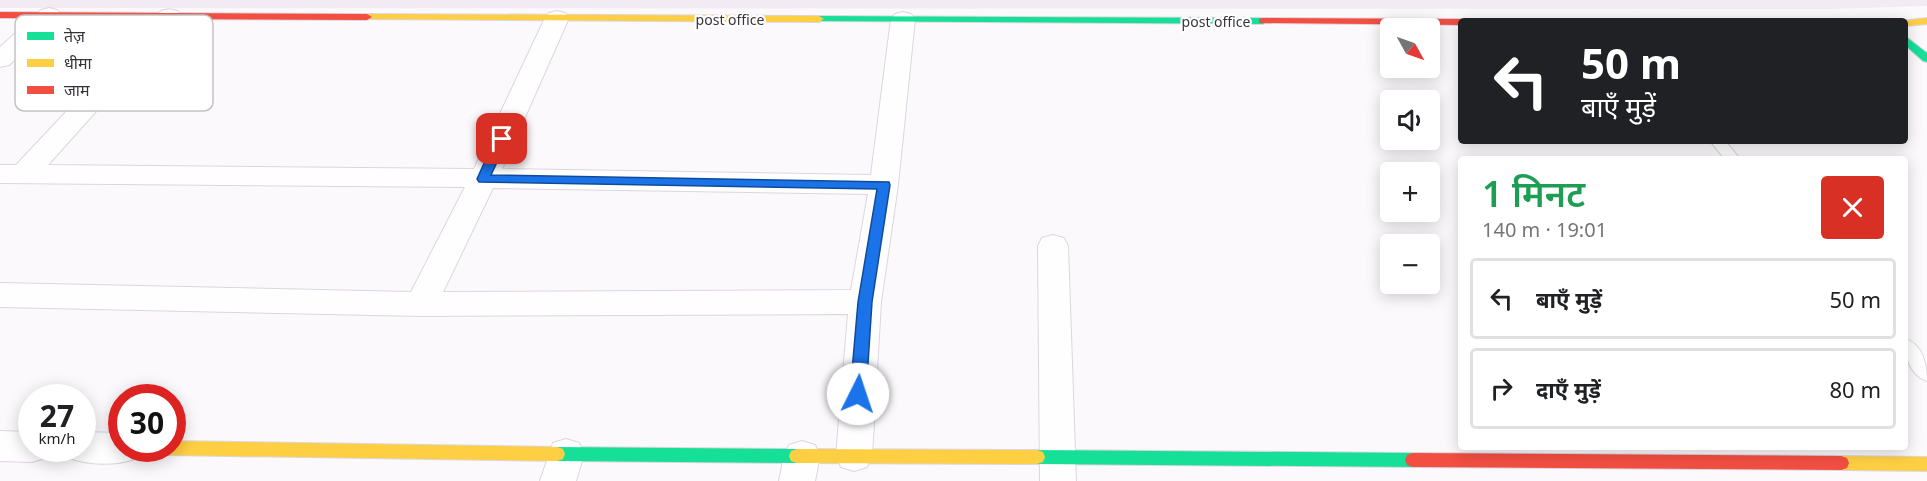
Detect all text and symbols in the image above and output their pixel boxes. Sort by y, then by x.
street label: post office [696,10,765,29]
street label: post office [1182,12,1251,31]
legend [15,15,213,111]
north arrow [1380,18,1440,78]
map controls [1380,18,1440,294]
text: तेज़ [64,25,86,47]
text: 50 m [1581,34,1681,91]
icon: left [1482,42,1560,120]
text: धीमा [64,52,93,74]
text: जाम [64,79,90,101]
text: बाएँ मुड़ें [1581,88,1656,125]
button: sound [1380,90,1440,150]
pin [476,113,527,164]
icon: arrive [485,122,518,155]
button: + [1380,162,1440,222]
text: 1 मिनट [1482,169,1585,218]
button: close [1821,176,1884,239]
text: 140 m · 19:01 [1482,216,1607,243]
button: − [1380,234,1440,294]
icon: left [1485,282,1518,315]
text: बाएँ मुड़ें [1536,284,1602,314]
text: 50 m [1830,284,1881,314]
position arrow [826,362,890,426]
icon: right [1485,372,1518,405]
text: दाएँ मुड़ें [1536,374,1601,404]
text: 80 m [1830,374,1881,404]
speed limit sign: 30 [108,384,186,462]
text: 27 [40,395,74,436]
text: km/h [39,428,75,448]

